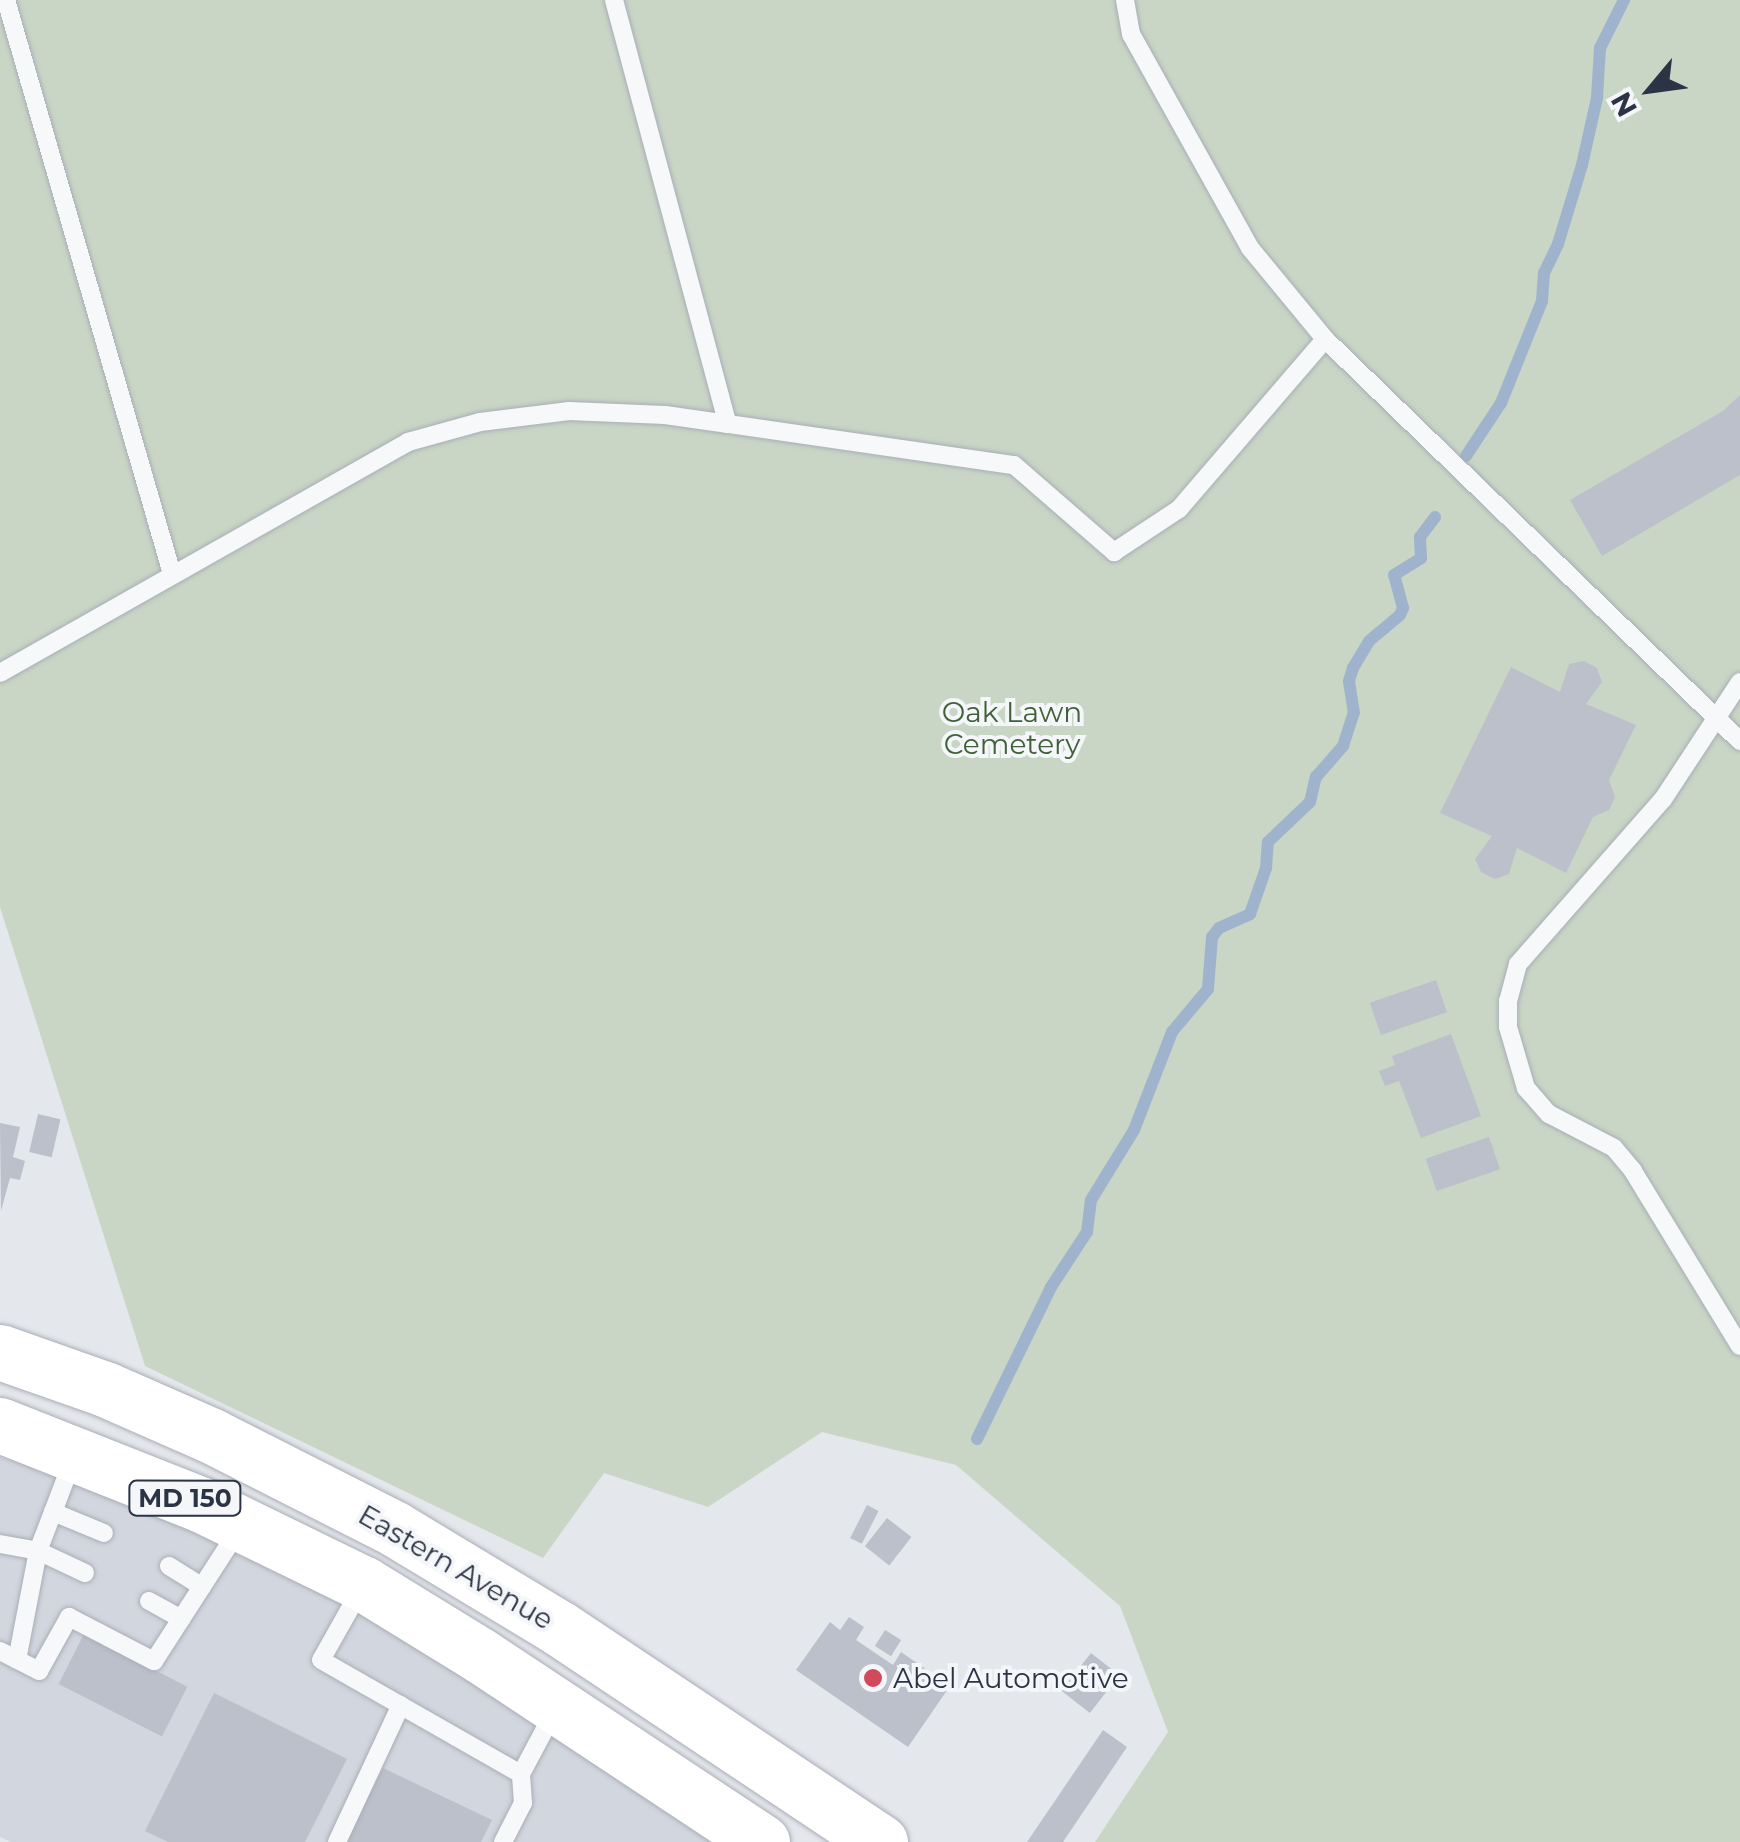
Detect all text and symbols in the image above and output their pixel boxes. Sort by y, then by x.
north arrow [1600,40,1700,140]
text: N [1603,86,1644,123]
park label: Oak Lawn Cemetery [942,695,1082,761]
road number: MD 150 [128,1478,242,1518]
street label: Eastern Avenue [353,1498,559,1636]
place label: Abel Automotive [893,1661,1129,1695]
marker: Abel Automotive [862,1667,884,1689]

